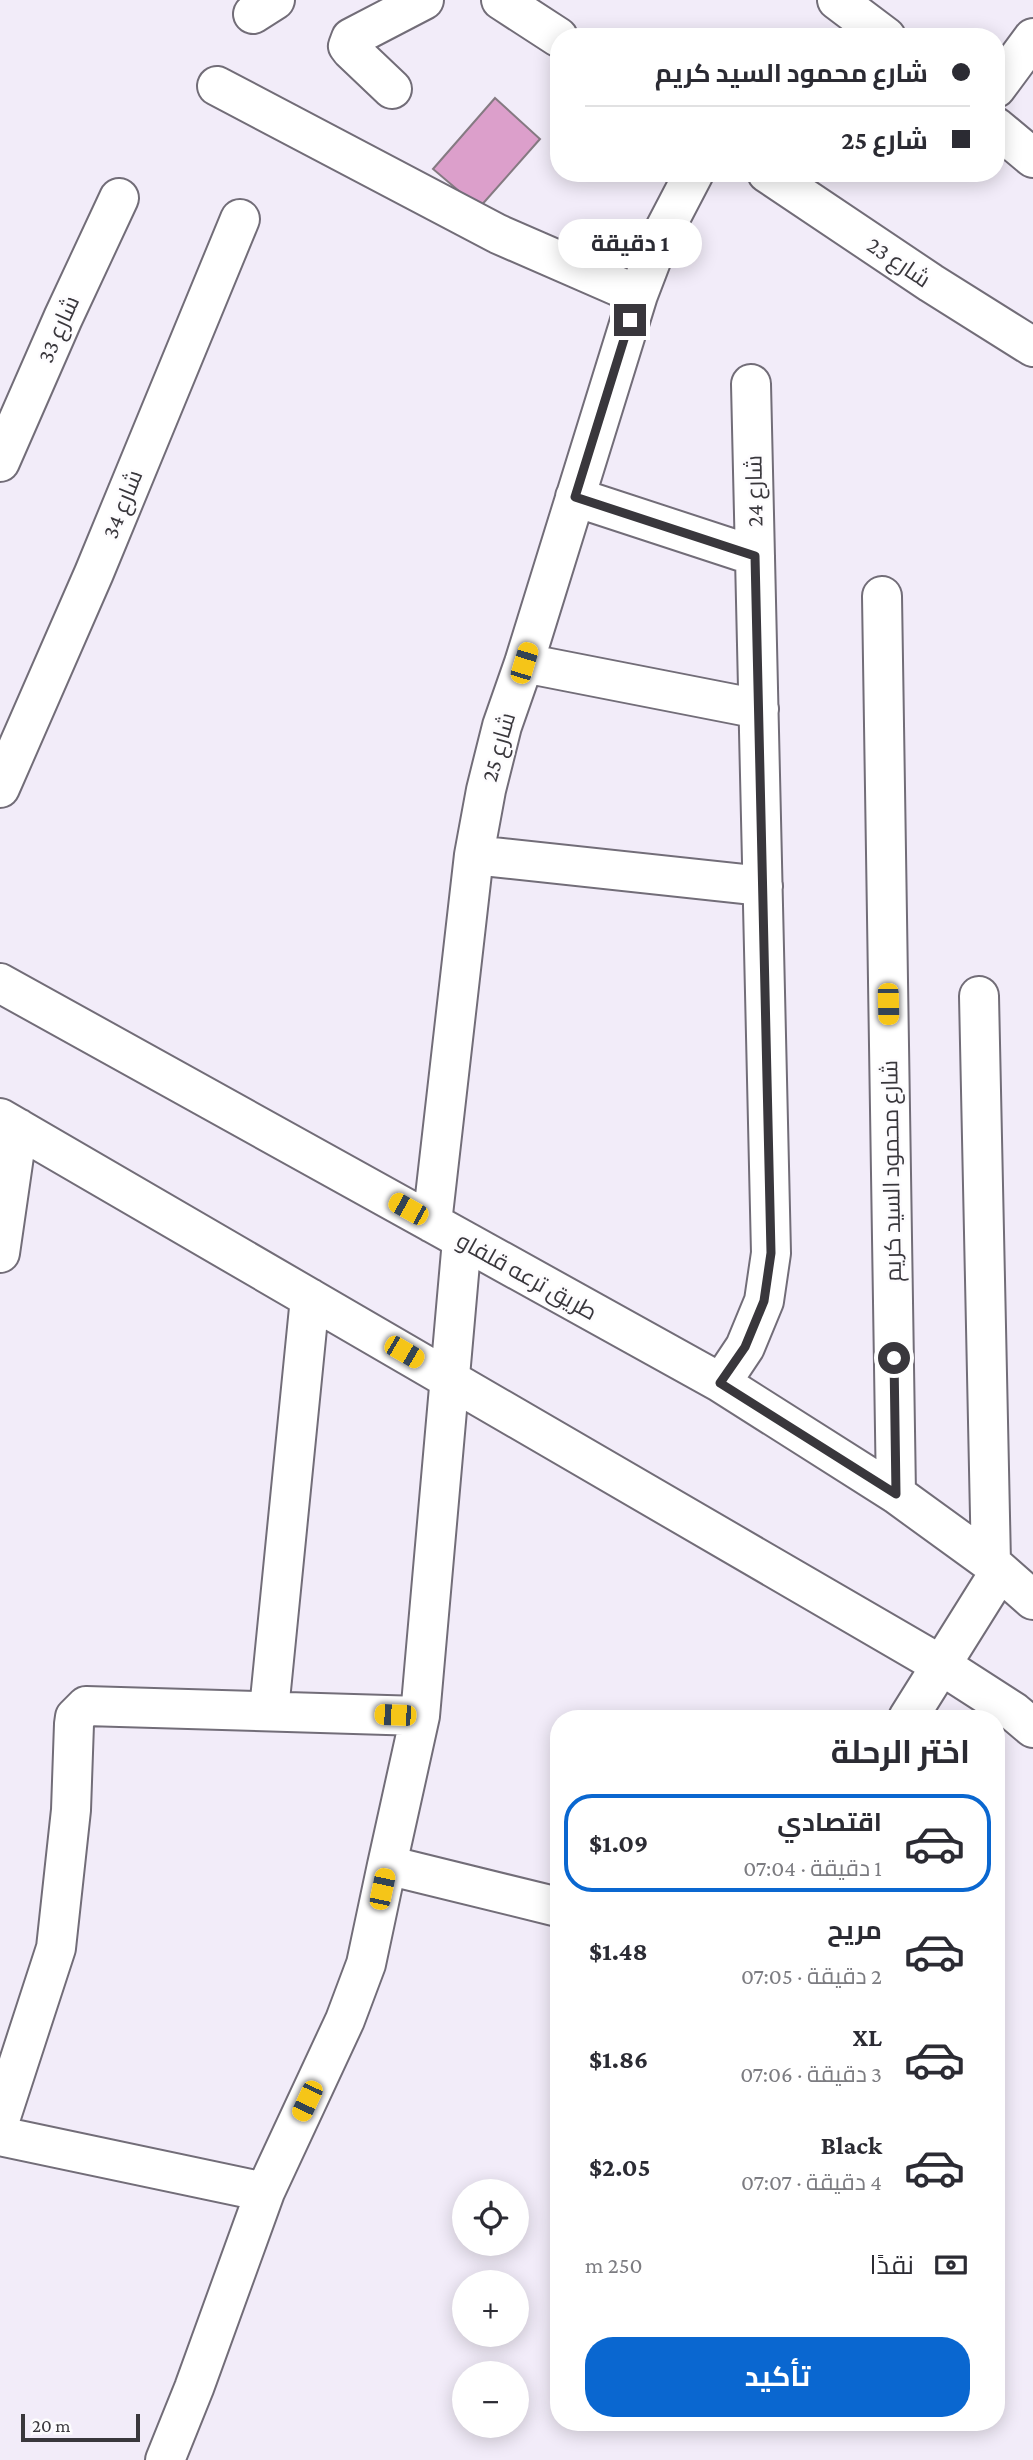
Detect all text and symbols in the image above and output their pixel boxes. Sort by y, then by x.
text: شارع محمود السيد كريم [655,59,928,88]
text: شارع 25 [841,126,928,155]
callout: 1 دقيقة [558,218,702,268]
text: 1 دقيقة [591,230,669,256]
street label: شارع 23 [861,231,936,295]
street label: شارع 33 [32,291,87,368]
route end [614,304,646,336]
street label: شارع 24 [740,455,771,527]
street label: شارع 34 [97,466,150,543]
car [508,640,541,686]
street label: شارع 25 [476,709,523,785]
car [878,983,899,1025]
street label: شارع محمود السيد كريم [876,1060,909,1282]
car [385,1190,432,1228]
street label: طريق ترعه قلفاو [452,1227,602,1326]
car [381,1332,428,1372]
route start [878,1342,910,1374]
car [374,1704,417,1726]
text: اختر الرحلة [831,1734,970,1770]
text: اقتصادي [777,1808,882,1837]
icon: car [903,1812,966,1875]
text: $1.09 [589,1829,648,1858]
text: 1 دقيقة · 07:04 [743,1855,882,1881]
car [368,1866,397,1912]
text: مريح [827,1916,882,1945]
icon: car [903,1920,966,1983]
text: $1.48 [589,1937,648,1966]
text: 2 دقيقة · 07:05 [741,1963,882,1989]
text: XL [853,2023,882,2052]
icon: car [903,2028,966,2091]
text: $1.86 [589,2045,648,2074]
text: 3 دقيقة · 07:06 [740,2061,882,2087]
car [289,2078,326,2124]
text: Black [821,2131,882,2160]
icon: car [903,2136,966,2199]
text: $2.05 [589,2153,650,2182]
text: 4 دقيقة · 07:07 [741,2169,882,2195]
map controls [452,2179,529,2438]
button: locate [452,2179,529,2256]
icon: cash [932,2246,970,2284]
text: نقدًا [870,2251,914,2280]
text: 250 m [585,2252,643,2278]
button: + [452,2270,529,2347]
button: تأكيد [585,2337,970,2417]
button: − [452,2361,529,2438]
scale bar [21,2411,140,2443]
text: 20 m [32,2415,71,2436]

